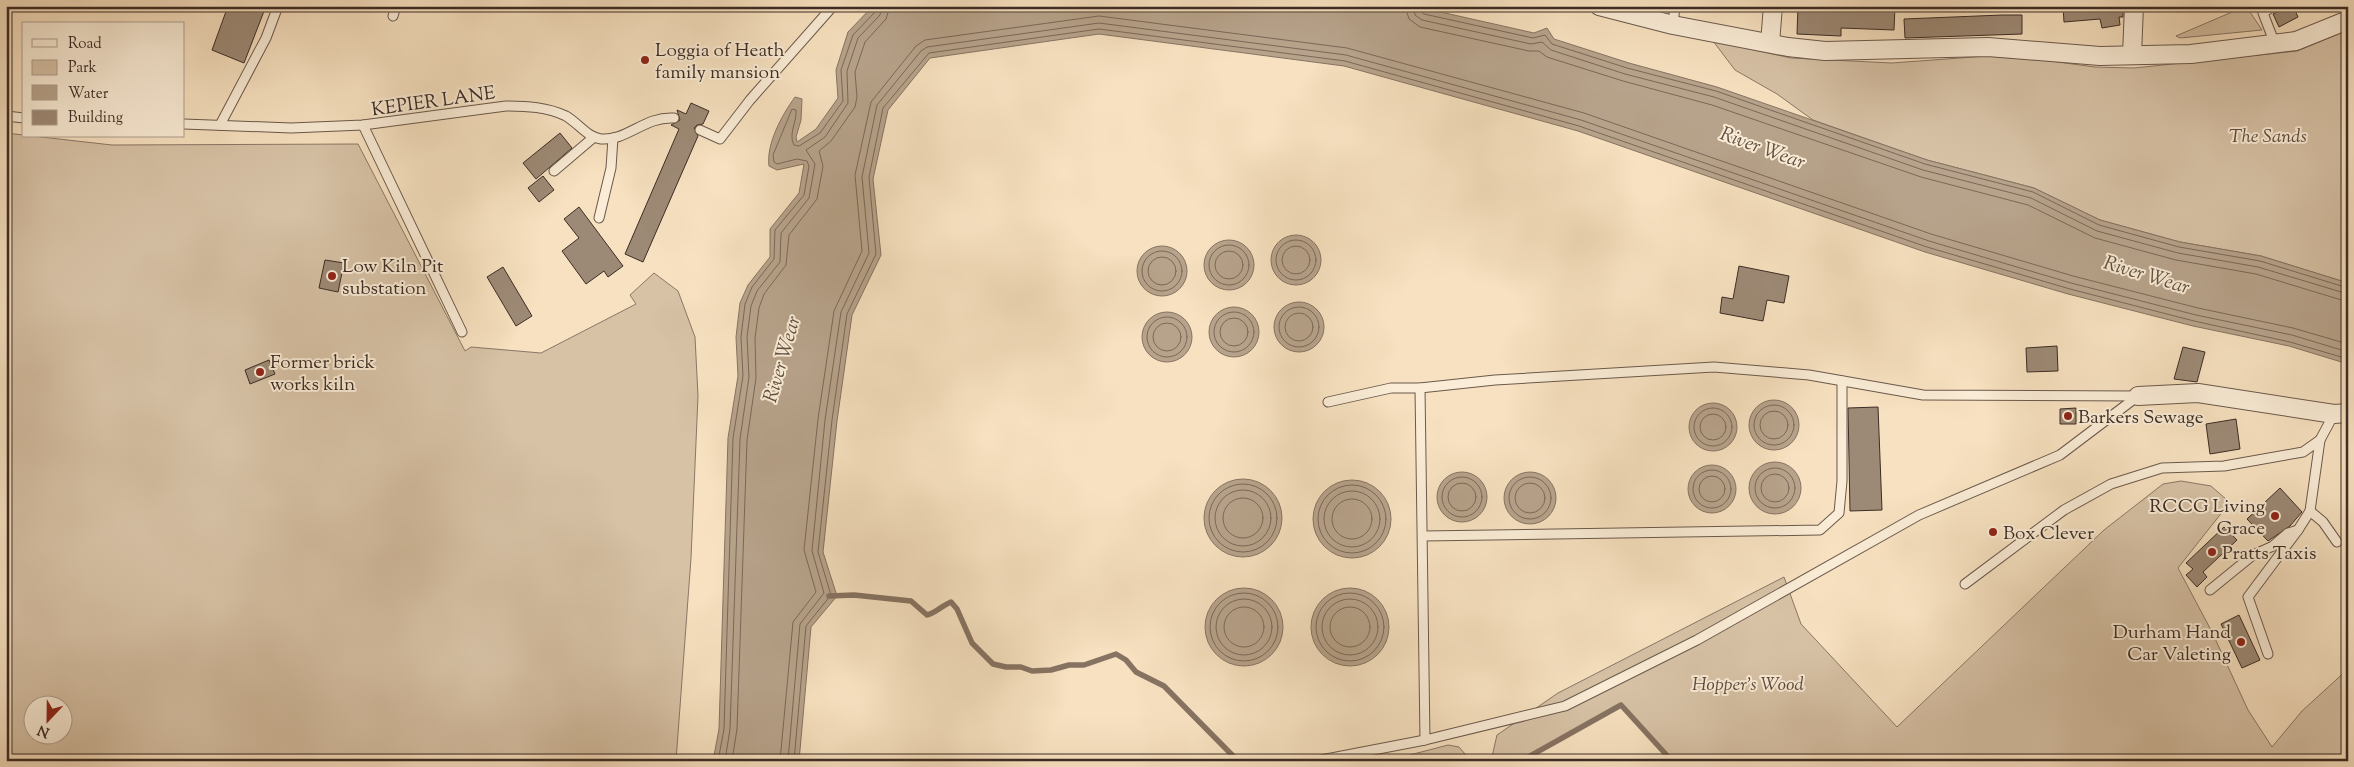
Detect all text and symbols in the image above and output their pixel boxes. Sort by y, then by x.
legend [22,22,185,138]
text: Road [68,34,102,55]
place label: Loggia of Heath family mansion [655,38,785,87]
marker: Loggia of Heath family mansion [639,54,651,66]
text: Park [68,58,97,79]
street label: KEPIER LANE [370,80,498,125]
text: Water [68,84,109,105]
text: Building [68,108,123,129]
water label: River Wear [1716,121,1809,178]
park label: The Sands [2229,124,2307,151]
water label: River Wear [2100,250,2193,303]
place label: Low Kiln Pit substation [342,254,444,303]
marker: Low Kiln Pit substation [326,270,338,282]
water label: River Wear [757,313,810,406]
place label: Former brick works kiln [270,350,376,399]
marker: Former brick works kiln [254,366,266,378]
place label: Barkers Sewage [2078,405,2204,432]
marker: Barkers Sewage [2062,410,2074,422]
place label: RCCG Living Grace [2149,494,2265,543]
marker: RCCG Living Grace [2269,510,2281,522]
place label: Box Clever [2003,521,2094,548]
marker: Box Clever [1987,526,1999,538]
place label: Pratts Taxis [2222,541,2316,568]
marker: Pratts Taxis [2206,546,2218,558]
place label: Durham Hand Car Valeting [2113,620,2231,669]
marker: Durham Hand Car Valeting [2235,636,2247,648]
park label: Hopper's Wood [1692,672,1804,699]
north arrow [22,694,72,744]
text: N [35,719,53,742]

